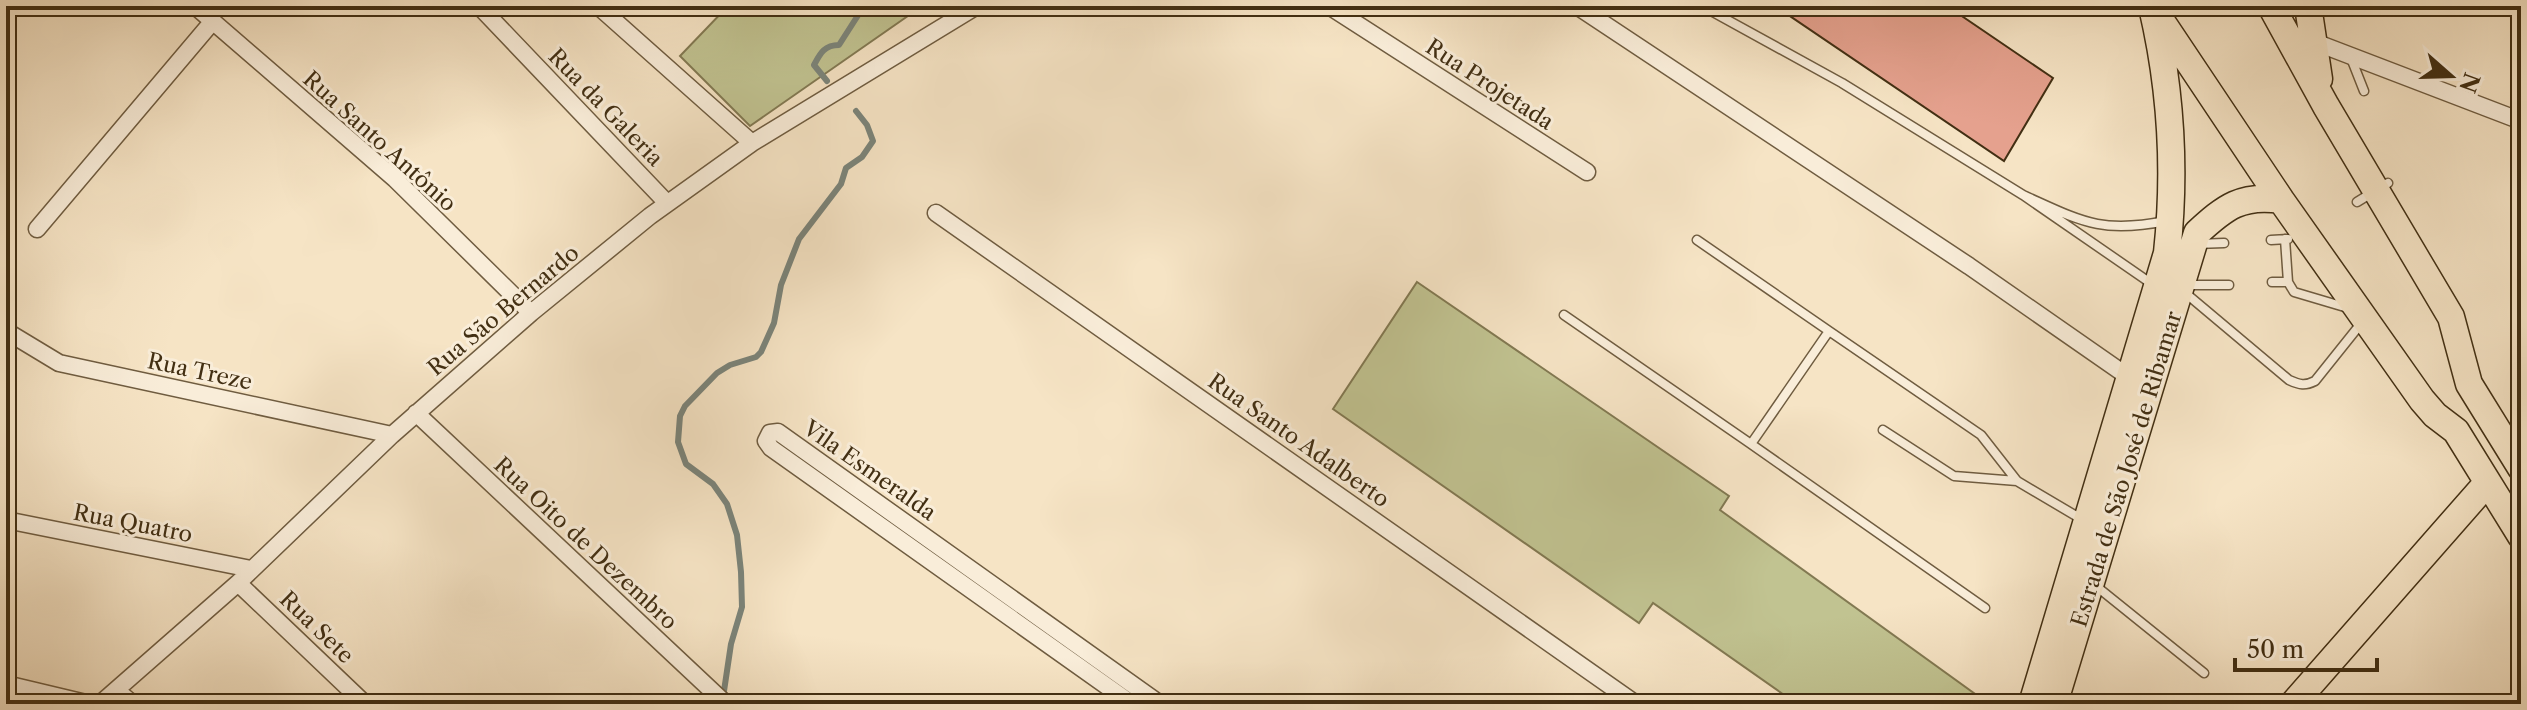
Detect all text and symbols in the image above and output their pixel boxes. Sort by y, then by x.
street label: Rua Projetada [1421,33,1559,136]
north arrow [2411,36,2491,116]
street label: Rua da Galeria [543,43,669,172]
street label: Rua Santo Antônio [298,65,462,217]
text: N [2453,69,2485,96]
street label: Rua São Bernardo [422,239,584,381]
street label: Estrada de São José de Ribamar [2066,308,2187,630]
street label: Rua Treze [145,347,255,396]
street label: Rua Santo Adalberto [1203,368,1395,513]
street label: Vila Esmeralda [797,414,942,526]
street label: Rua Oito de Dezembro [488,451,683,635]
street label: Rua Quatro [71,499,195,548]
street label: Rua Sete [274,586,359,669]
scale bar [2235,622,2377,672]
text: 50 m [2247,635,2304,664]

